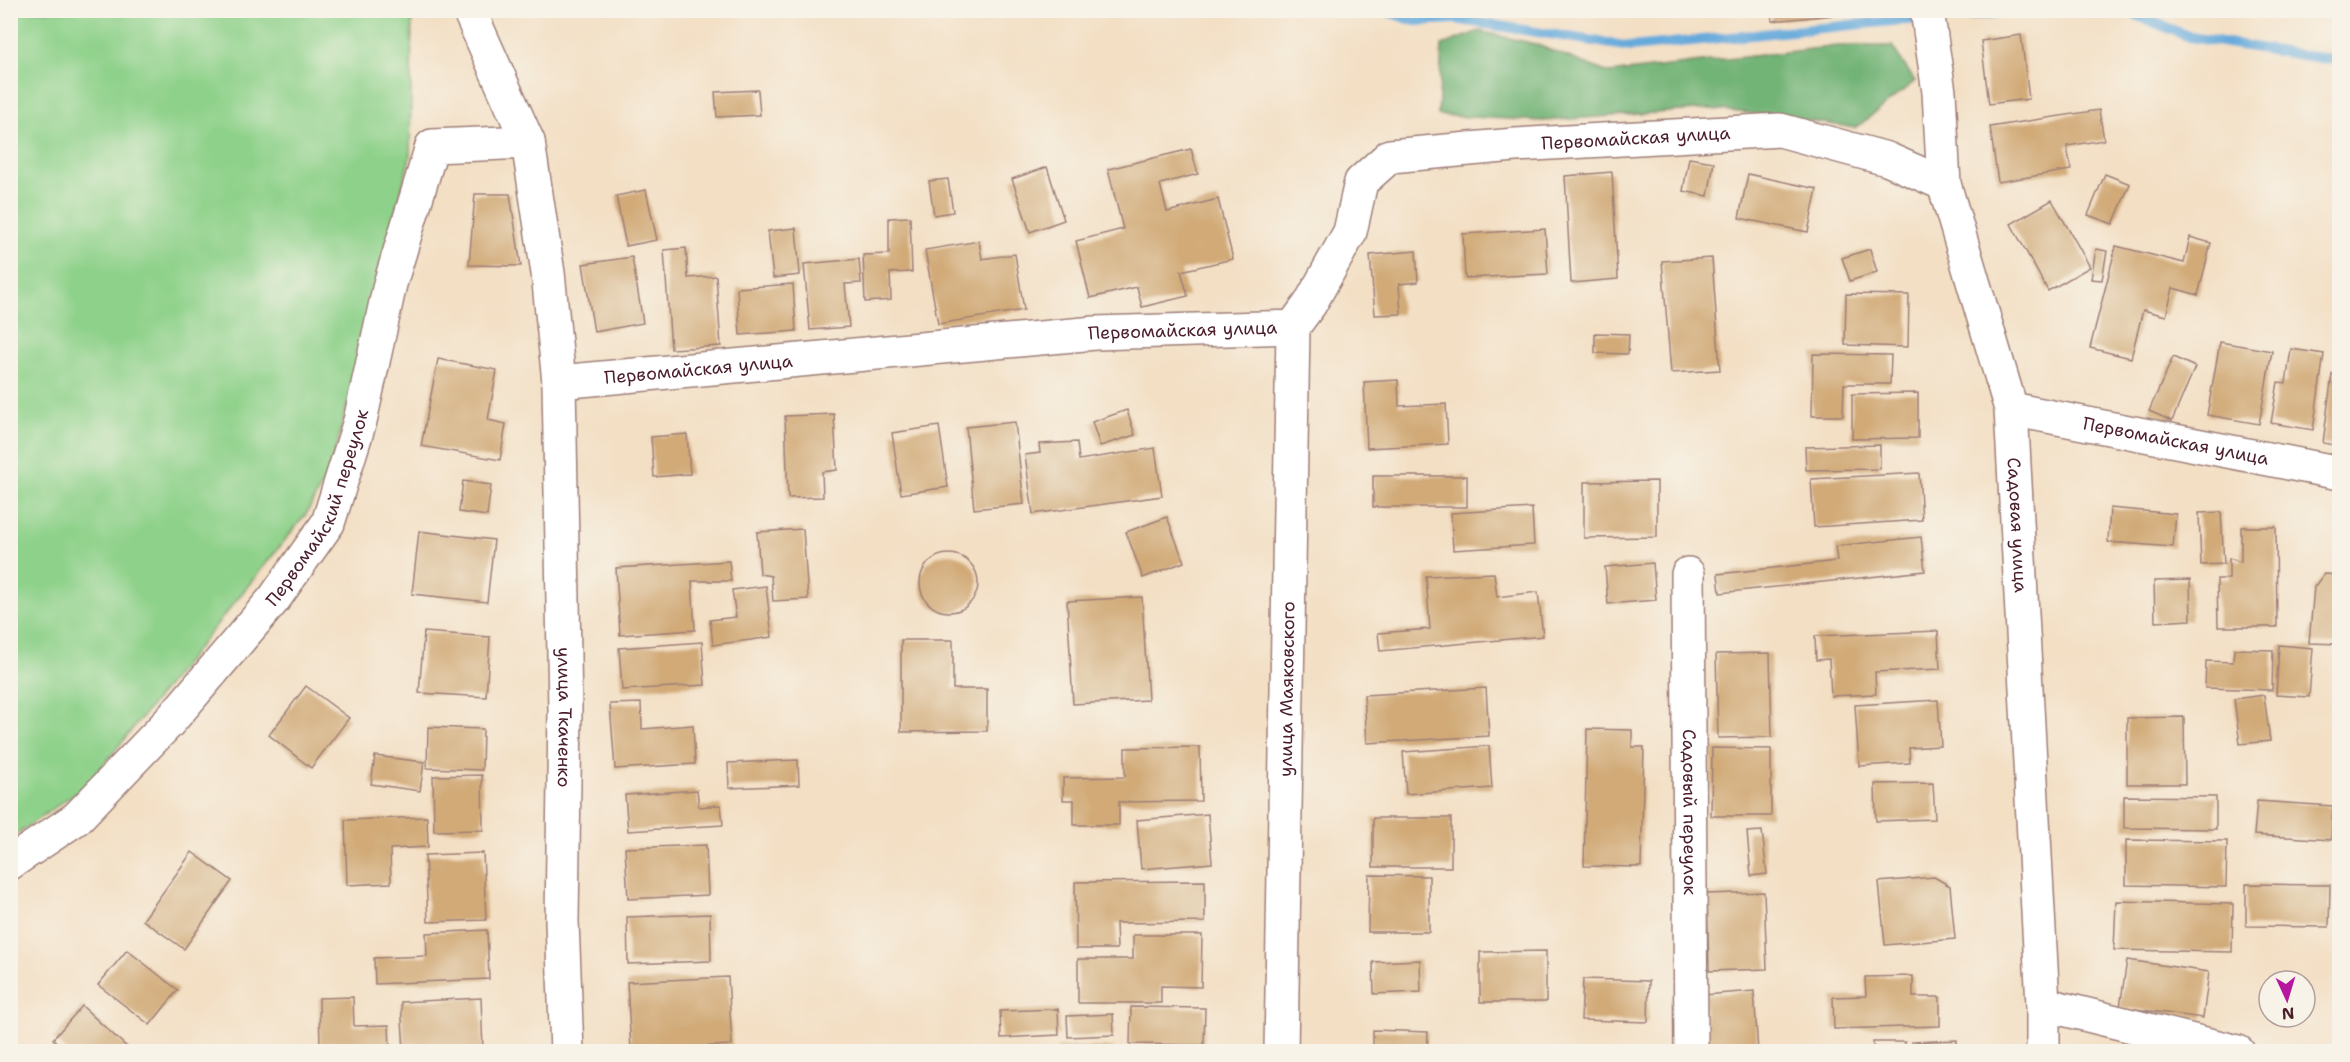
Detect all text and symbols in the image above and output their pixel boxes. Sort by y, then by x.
street label: Первомайская улица [1541,121,1731,155]
street label: Первомайская улица [1087,315,1278,346]
street label: Первомайская улица [603,349,794,390]
street label: Первомайский переулок [261,407,374,612]
street label: Первомайская улица [2081,411,2271,471]
street label: Садовая улица [2002,457,2033,593]
street label: улица Маяковского [1274,601,1300,777]
street label: улица Ткаченко [552,647,577,788]
street label: Садовый переулок [1677,729,1702,896]
north arrow [2257,969,2317,1029]
text: N [2281,1003,2295,1024]

